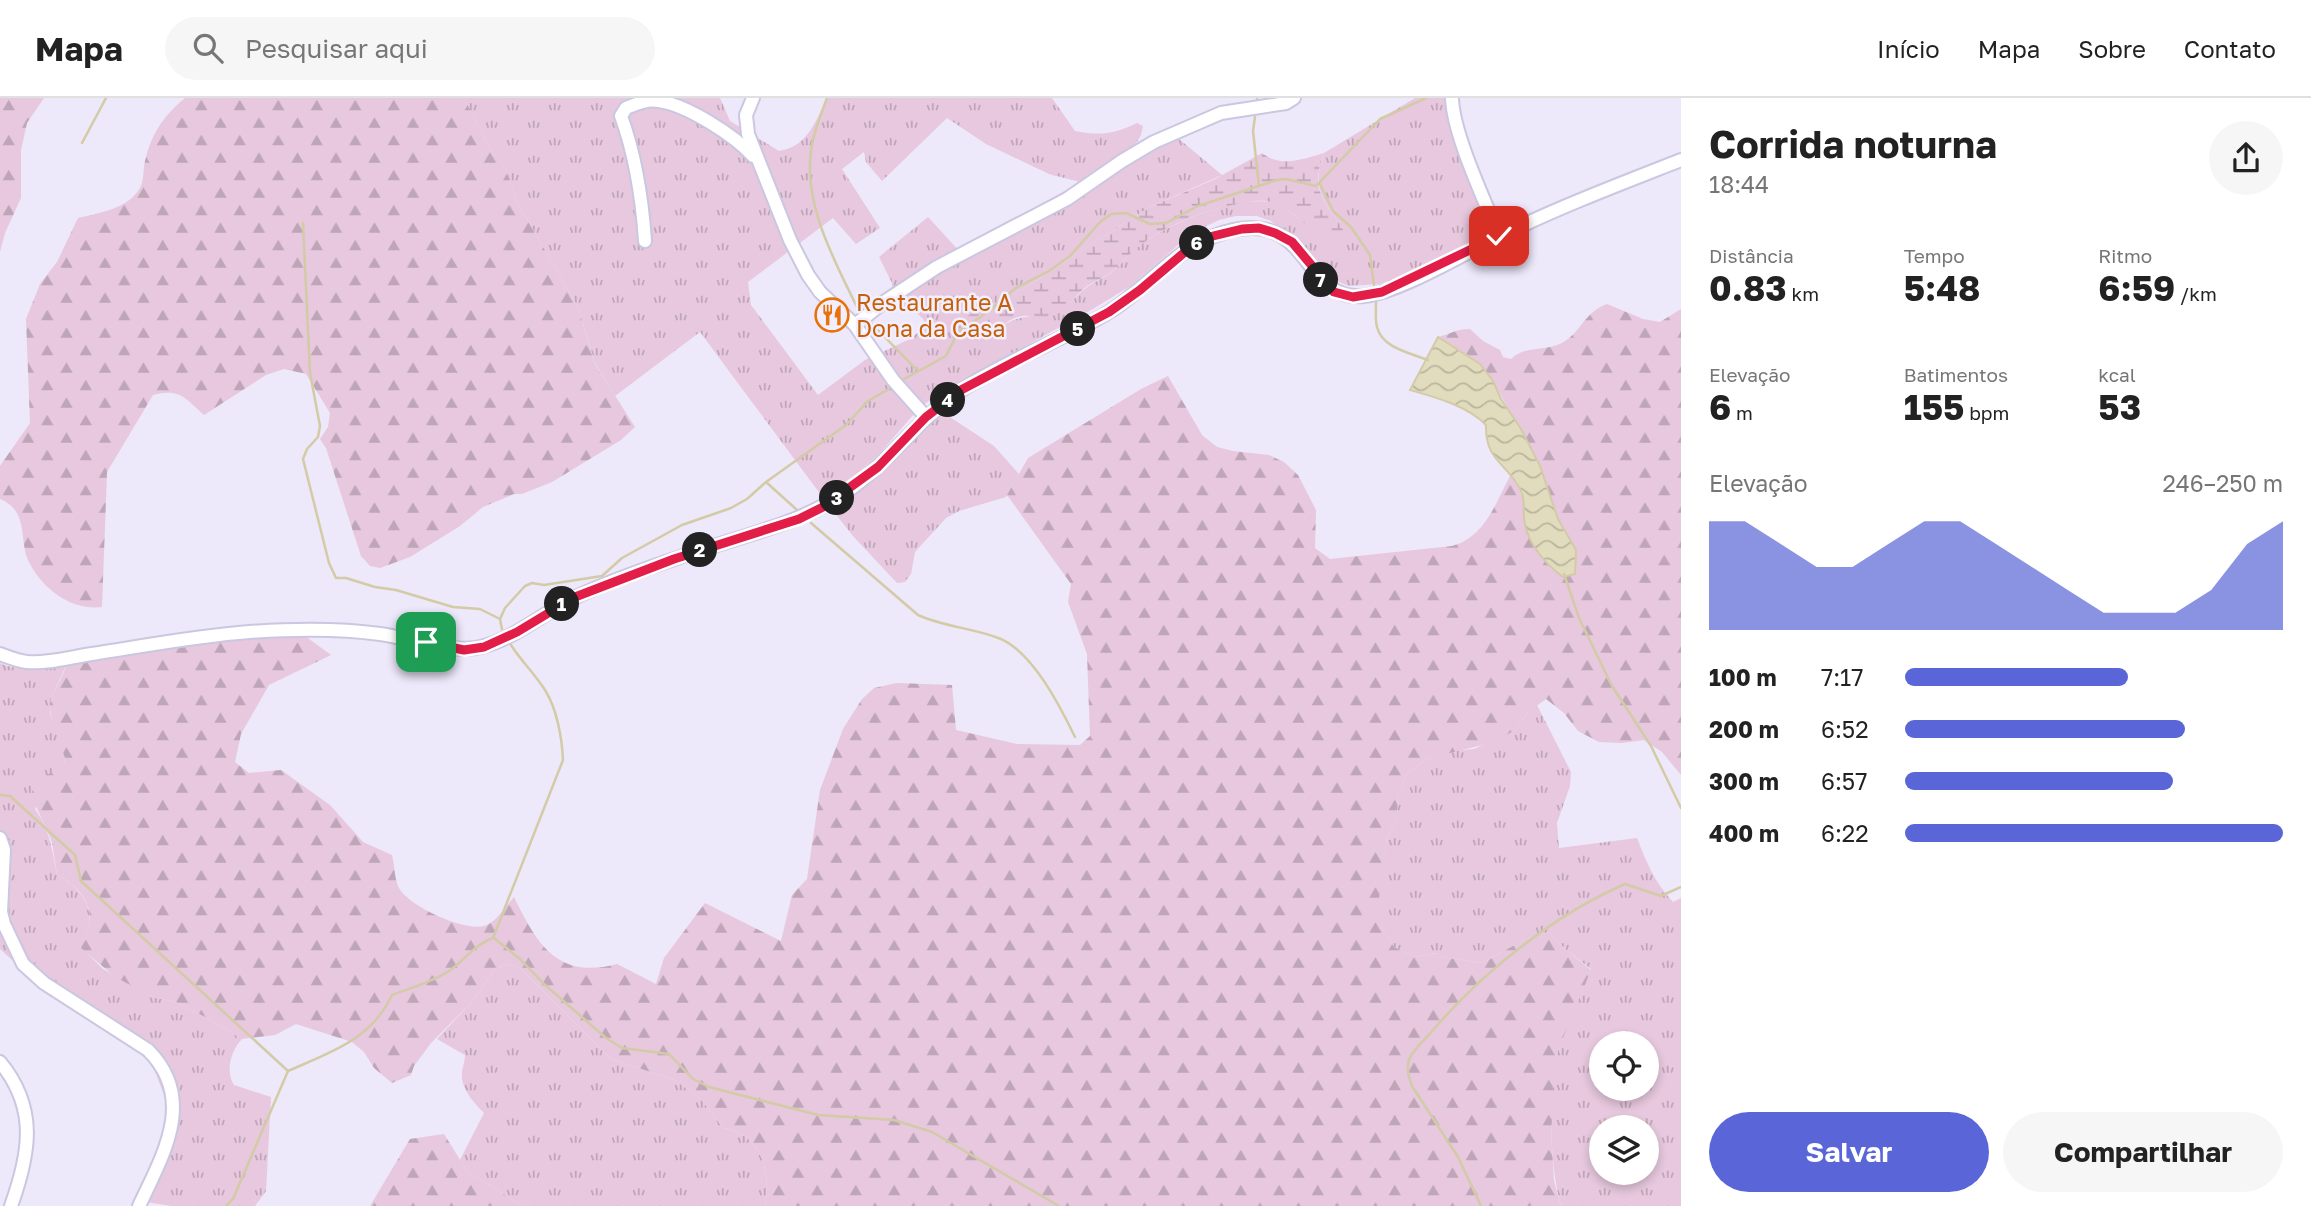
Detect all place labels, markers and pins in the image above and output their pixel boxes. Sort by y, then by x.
pin [1469,206,1529,266]
pin: 6 [1180,226,1214,260]
pin: 7 [1304,262,1338,298]
place label: Restaurante A Dona da Casa [856,288,1012,342]
restaurant icon: Restaurante A Dona da Casa [813,296,851,334]
pin: 5 [1060,312,1096,346]
pin: 4 [930,382,965,418]
pin: 3 [820,480,854,516]
pin: 2 [682,532,718,568]
pin: 1 [544,587,580,622]
pin [396,612,456,672]

